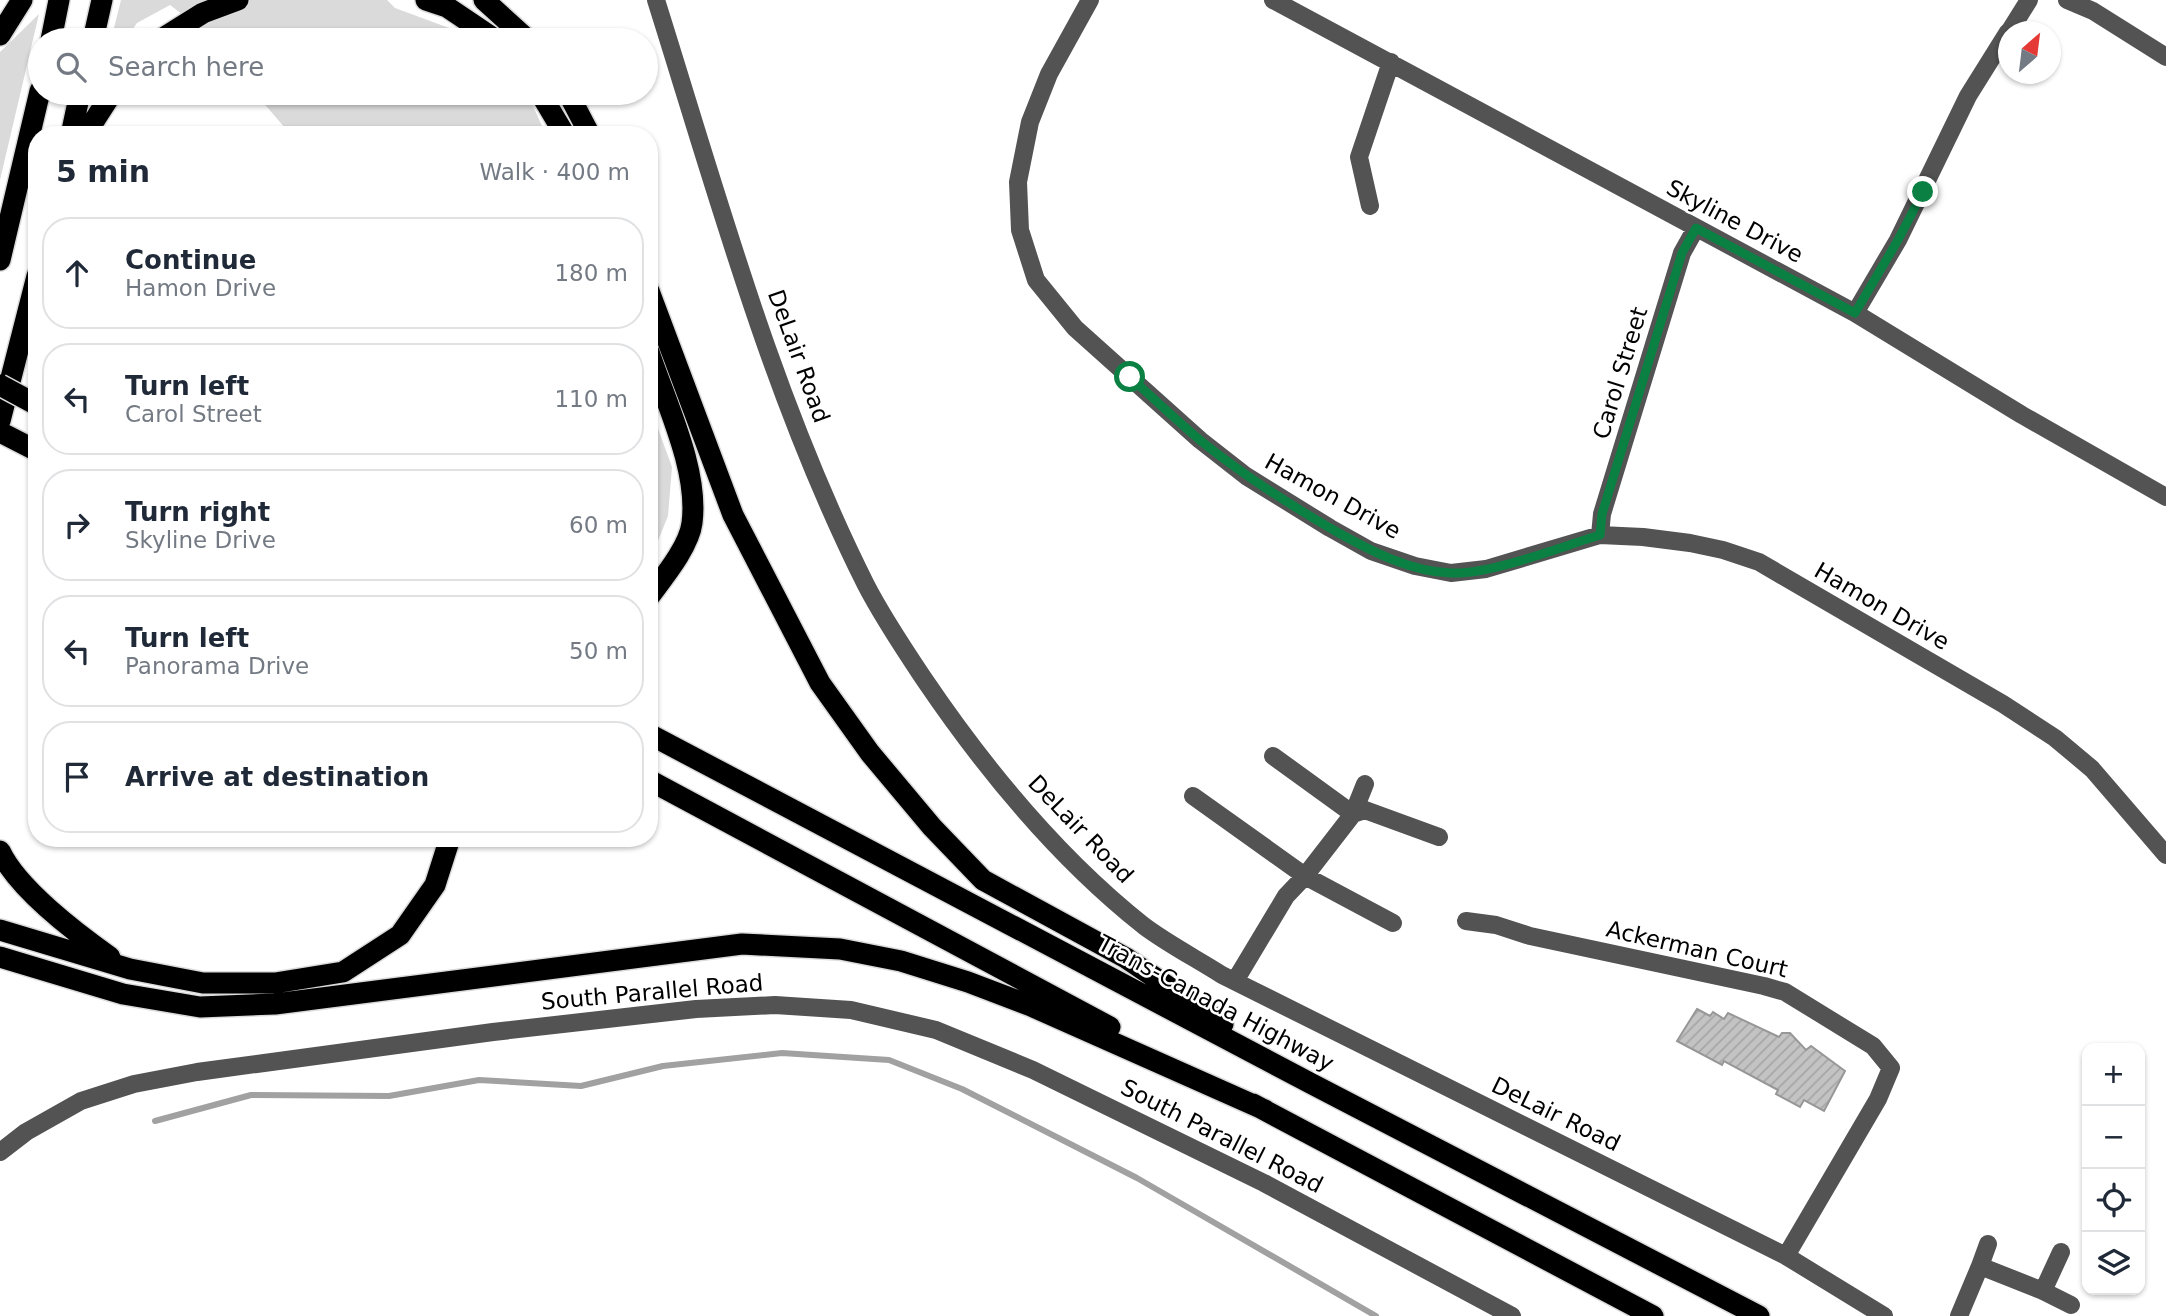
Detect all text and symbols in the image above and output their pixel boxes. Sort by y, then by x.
north arrow [1998,21,2061,84]
search box [28,28,658,105]
icon: search [52,48,90,86]
text: Search here [108,52,264,82]
text: 5 min [56,154,150,189]
text: Walk · 400 m [479,159,630,185]
street label: Skyline Drive [1662,174,1808,268]
route end [1907,176,1938,207]
text: Continue [125,245,256,275]
icon: ahead [58,254,96,292]
text: 180 m [554,260,628,286]
text: Hamon Drive [125,275,276,301]
street label: DeLair Road [763,286,835,426]
street label: Carol Street [1588,304,1652,442]
route start [1114,361,1145,392]
text: Turn left [125,371,249,401]
icon: left [58,380,96,418]
text: 110 m [554,386,628,412]
text: Carol Street [125,401,262,427]
street label: Hamon Drive [1261,448,1405,544]
text: Turn right [125,497,270,527]
icon: right [58,506,96,544]
text: 60 m [569,512,628,538]
text: Skyline Drive [125,527,276,553]
street label: Hamon Drive [1810,557,1954,655]
text: Turn left [125,623,249,653]
icon: left [58,632,96,670]
text: 50 m [569,638,628,664]
text: Panorama Drive [125,653,309,679]
icon: arrive [58,758,96,796]
text: Arrive at destination [125,762,429,792]
street label: DeLair Road [1023,770,1139,888]
street label: Ackerman Court [1604,915,1790,983]
street label: Trans-Canada Highway [1093,929,1338,1076]
street label: South Parallel Road [540,969,764,1015]
map controls [2082,1043,2145,1295]
button: + [2082,1043,2145,1106]
street label: DeLair Road [1488,1072,1624,1156]
street label: South Parallel Road [1117,1074,1327,1198]
button: − [2082,1106,2145,1169]
button: locate [2082,1169,2145,1232]
button: layers [2082,1232,2145,1295]

